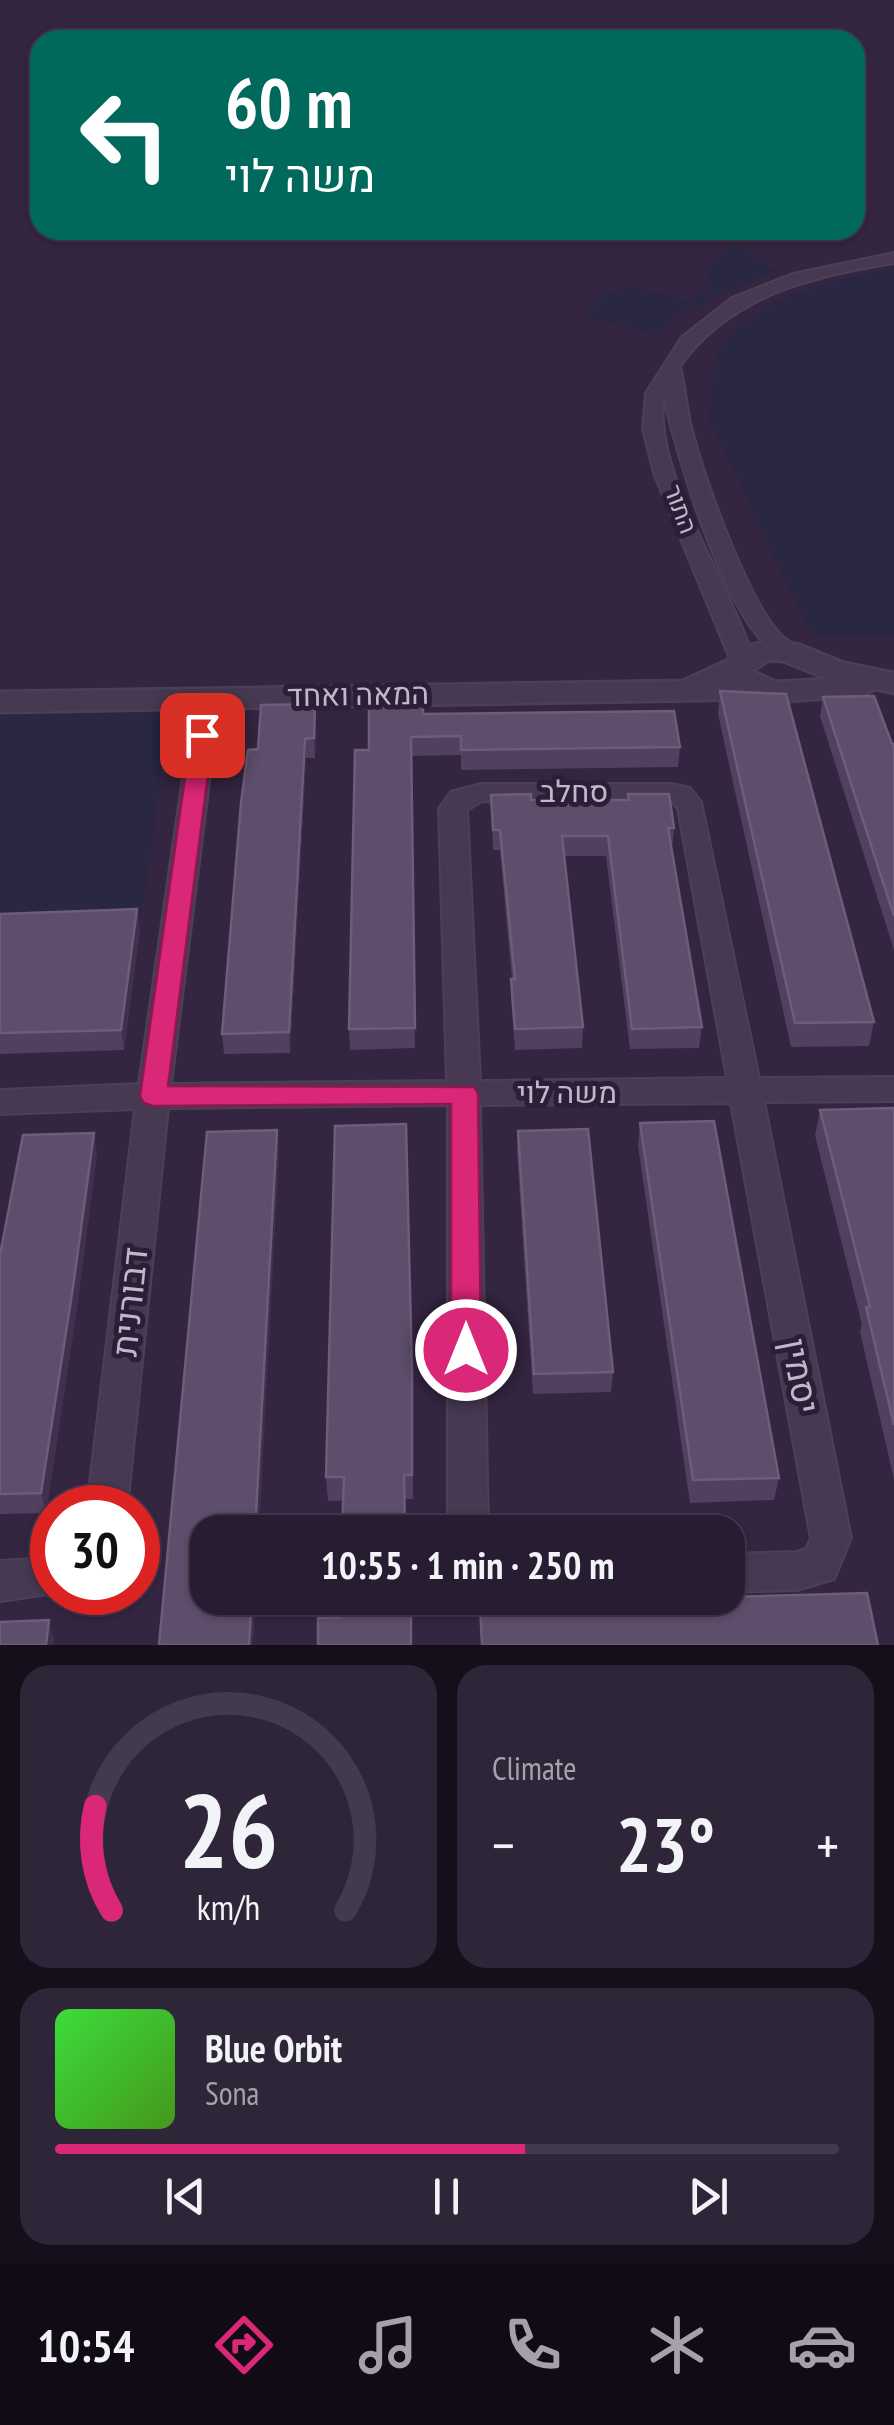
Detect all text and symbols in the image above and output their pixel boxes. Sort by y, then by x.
text: 60 m [225,57,353,147]
icon: left [60,70,190,200]
text: משה לוי [225,146,375,204]
street label: התור [657,480,705,538]
street label: המאה ואחד [287,673,429,714]
pin [160,693,245,778]
icon: arrive [175,708,230,763]
street label: סחלב [540,771,608,810]
street label: משה לוי [517,1072,617,1111]
street label: דבורנית [100,1245,158,1359]
position arrow [414,1298,518,1402]
street label: יסמין [771,1334,831,1417]
speed limit sign: 30 [30,1485,160,1615]
text: 10:55 · 1 min · 250 m [321,1540,614,1589]
text: Climate [492,1747,576,1789]
text: 26 [179,1762,278,1897]
text: 23° [616,1796,715,1893]
text: − [492,1809,515,1880]
text: + [816,1809,839,1880]
text: km/h [197,1884,260,1930]
text: Blue Orbit [205,2023,342,2072]
text: Sona [205,2072,259,2114]
icon: previous [158,2169,213,2224]
icon: pause [419,2169,474,2224]
icon: next [681,2169,736,2224]
icon: directions [209,2310,279,2380]
icon: music [353,2310,423,2380]
icon: phone [498,2310,568,2380]
icon: climate [642,2310,712,2380]
icon: car [787,2310,857,2380]
text: 10:54 [37,2316,135,2374]

